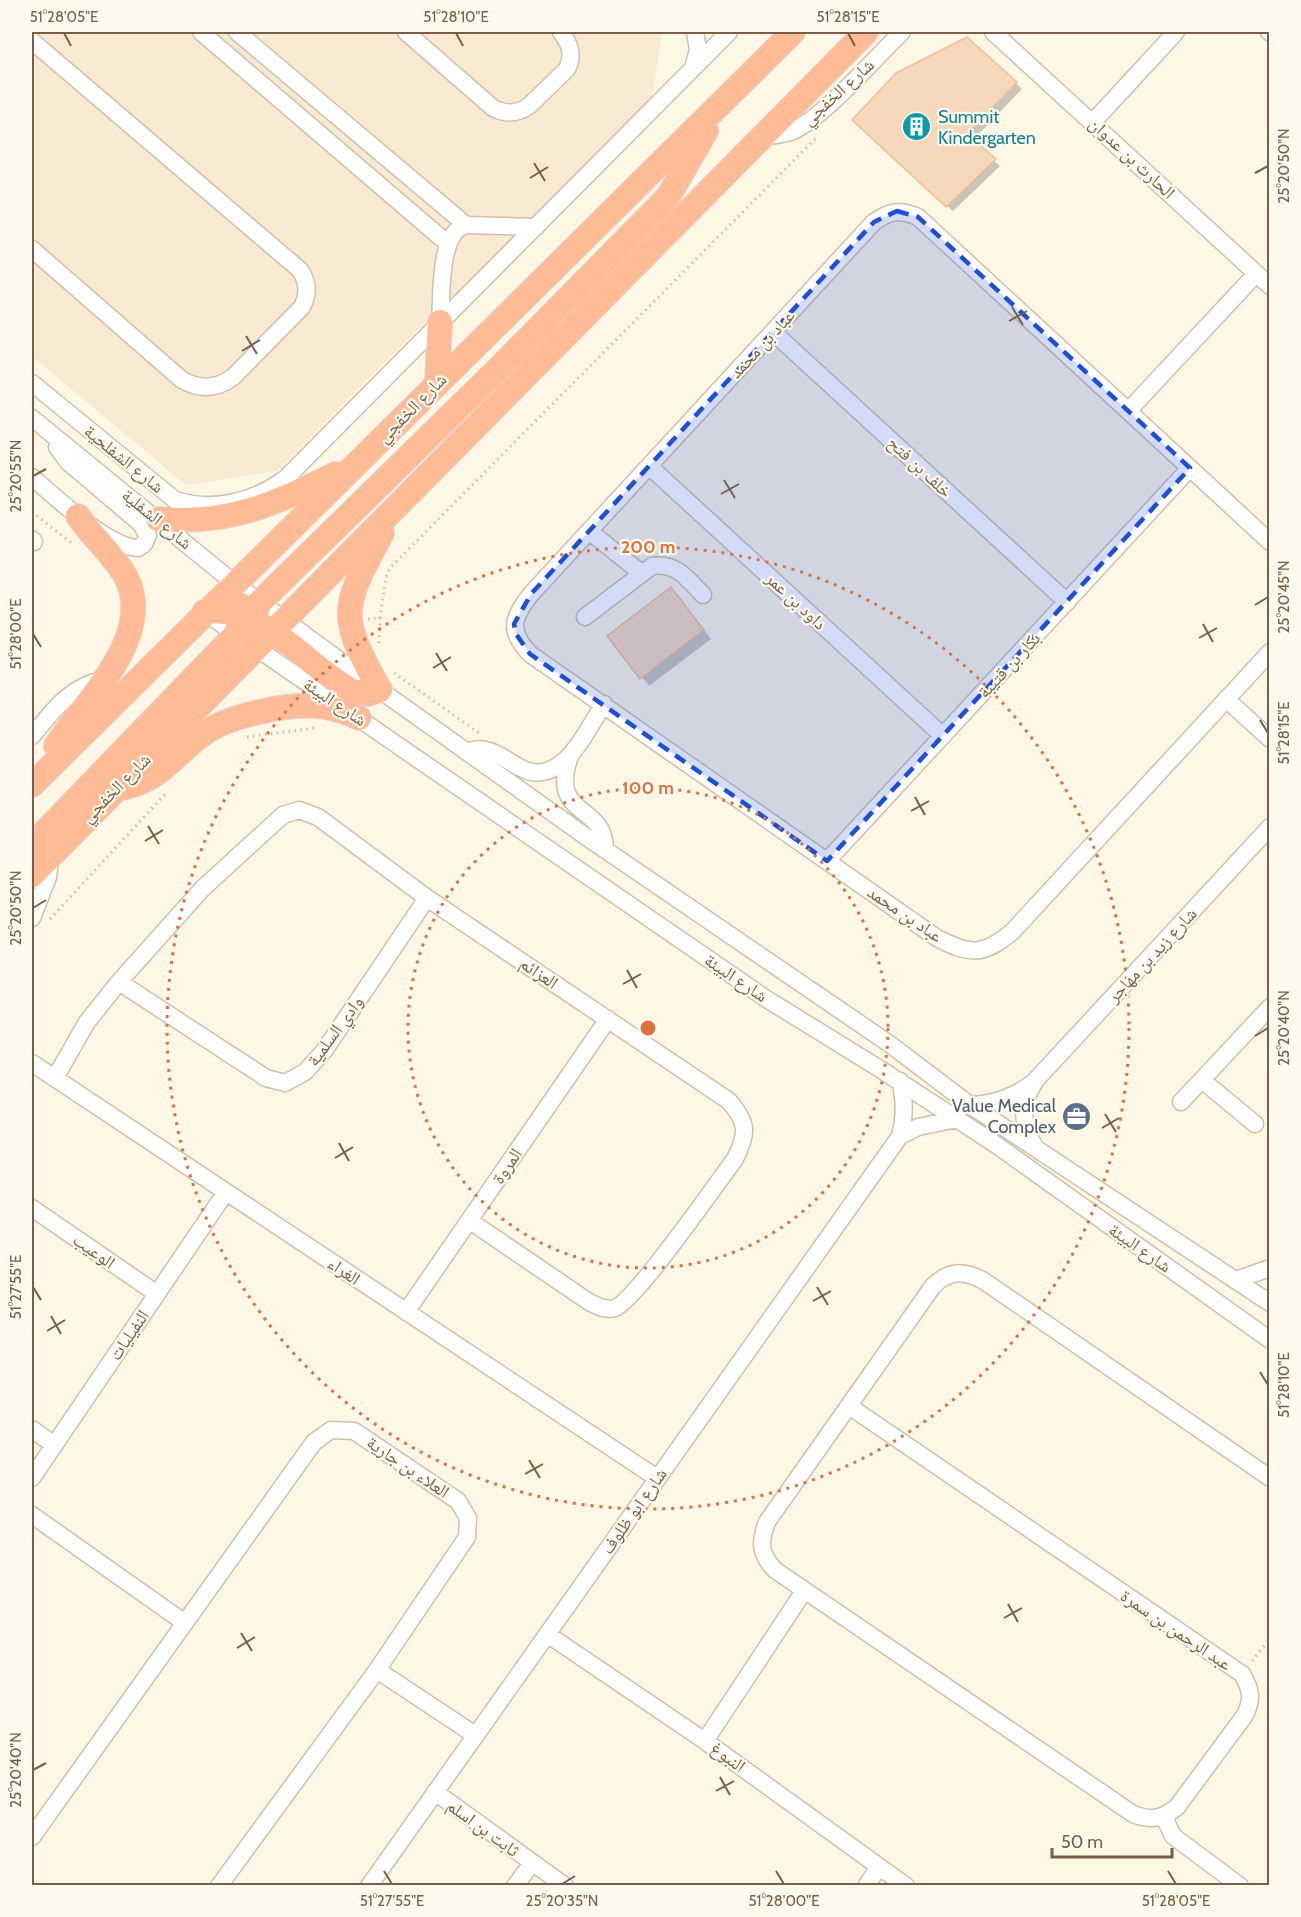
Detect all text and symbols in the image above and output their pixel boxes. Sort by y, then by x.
text: 51°28'05"E [30,8,98,26]
text: 51°28'10"E [423,8,489,26]
text: 51°28'15"E [816,8,880,26]
street label: شارع الخفجي [797,54,881,133]
place label: Summit Kindergarten [938,106,1036,149]
building icon: Summit Kindergarten [901,111,933,143]
street label: الحارث بن عدوان [1084,112,1180,204]
text: 25°20'50"N [1275,128,1293,204]
street label: عباد بن محمد [725,305,799,383]
street label: شارع الخفجي [373,369,454,450]
street label: شارع الشفلحية [80,420,168,498]
street label: خلف بن فتح [882,432,957,503]
text: 25°20'55"N [7,440,25,512]
street label: شارع الشفلية [117,484,197,554]
text: 200 m [621,536,675,558]
text: 25°20'45"N [1275,560,1293,634]
street label: داود بن عمر [760,567,831,635]
text: 51°28'00"E [7,599,25,669]
street label: بكار بن قتيبة [973,627,1045,703]
street label: شارع البيئة [299,673,371,731]
text: 51°28'15"E [1275,701,1293,765]
street label: شارع الخفجي [77,749,158,830]
text: 100 m [622,777,674,799]
text: 25°20'50"N [7,870,25,946]
street label: عباد بن محمد [863,881,947,947]
street label: شارع زيد بن مهاجر [1102,903,1202,1008]
street label: شارع البيئة [700,949,772,1007]
street label: العزائم [515,952,562,995]
text: 25°20'40"N [1275,990,1293,1066]
street label: وادي السلمية [302,991,371,1073]
centre of rings [638,1018,658,1038]
place label: Value Medical Complex [952,1095,1057,1138]
office icon: Value Medical Complex [1061,1100,1093,1132]
street label: المروة [487,1144,527,1188]
street label: شارع البيئة [1104,1218,1176,1278]
street label: الوعيب [69,1229,119,1273]
street label: الغراء [323,1252,365,1290]
text: 51°27'55"E [7,1255,25,1319]
street label: النفيليات [104,1306,154,1364]
text: 51°28'10"E [1275,1352,1293,1418]
street label: العلاء بن جارية [362,1431,454,1503]
street label: شارع ابو ظلوف [596,1464,672,1558]
street label: عبد الرحمن بن سمرة [1116,1585,1236,1675]
text: 25°20'40"N [7,1732,25,1808]
street label: النبوغ [706,1737,750,1777]
street label: ثابت بن اسلم [442,1794,523,1862]
scale bar [1052,1821,1172,1859]
text: 50 m [1061,1831,1103,1853]
text: 51°27'55"E [360,1892,424,1910]
text: 25°20'35"N [526,1892,598,1910]
text: 51°28'00"E [749,1892,819,1910]
text: 51°28'05"E [1142,1892,1210,1910]

